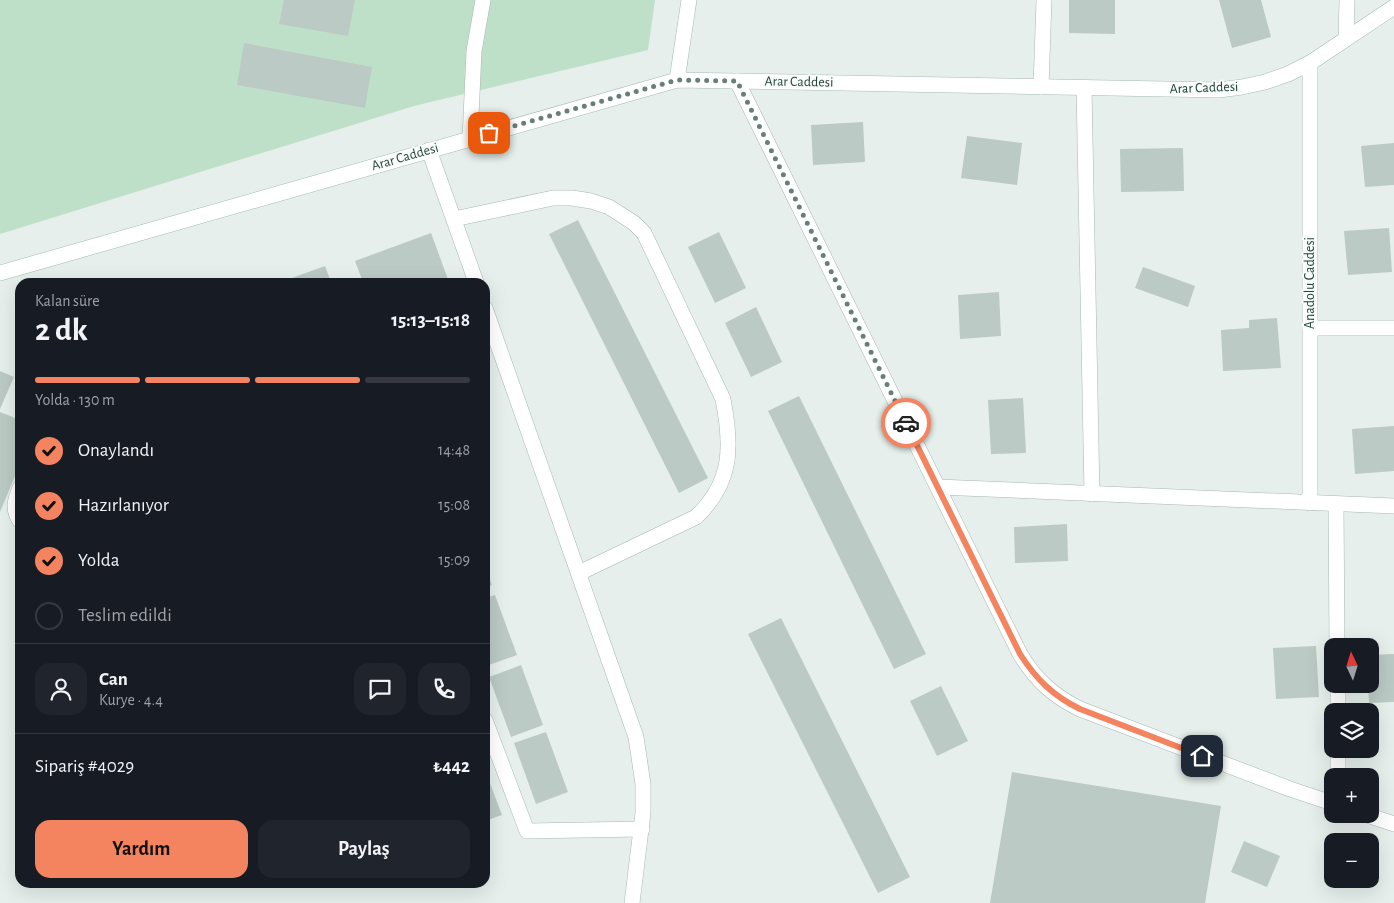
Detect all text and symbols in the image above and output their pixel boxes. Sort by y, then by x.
street label: Arar Caddesi [765,74,833,90]
street label: Arar Caddesi [1169,80,1239,96]
pin [468,112,510,154]
icon: bag [475,119,503,147]
street label: Arar Caddesi [370,141,440,173]
street label: Anadolu Caddesi [1303,237,1317,329]
text: Kalan süre [35,293,100,309]
text: 15:13–15:18 [391,311,470,330]
text: 2 dk [35,314,88,346]
text: Yolda · 130 m [35,392,115,408]
courier [881,398,931,448]
icon: car [892,409,920,437]
icon: check [35,437,63,465]
text: Onaylandı [78,441,154,460]
text: 14:48 [438,442,470,458]
icon: check [35,492,63,520]
text: Hazırlanıyor [78,496,169,515]
text: 15:08 [438,497,470,513]
icon: check [35,547,63,575]
text: Yolda [78,551,119,570]
text: 15:09 [438,552,470,568]
text: Teslim edildi [78,606,172,625]
north arrow [1324,638,1379,692]
map controls [1324,638,1379,888]
button: person [35,663,87,715]
button: chat [354,663,406,715]
button: phone [418,663,470,715]
text: Can [99,670,128,689]
text: Kurye · 4.4 [99,692,163,708]
button: layers [1324,703,1379,758]
pin [1181,735,1223,777]
icon: home [1188,742,1216,770]
text: Sipariş #4029 [35,757,134,776]
text: ₺442 [433,757,470,776]
button: + [1324,768,1379,823]
button: Yardım [35,820,248,878]
button: Paylaş [258,820,470,878]
button: − [1324,833,1379,888]

